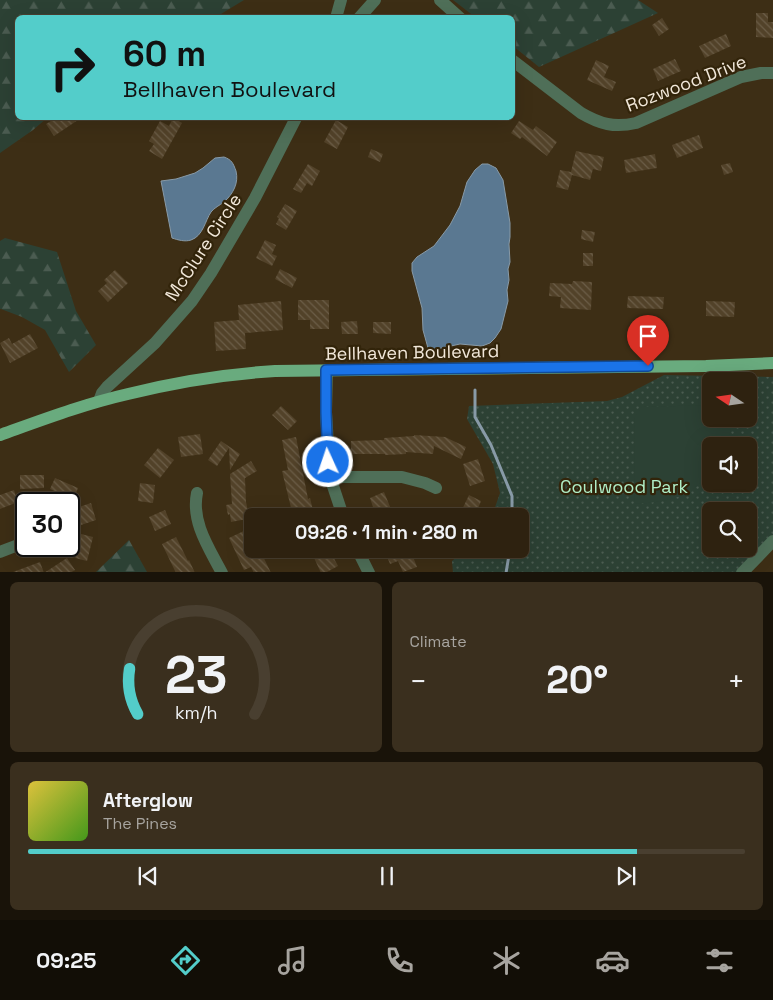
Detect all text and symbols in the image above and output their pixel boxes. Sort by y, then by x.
text: 60 m [123,32,206,76]
icon: right [40,35,105,100]
street label: Rozwood Drive [622,49,750,117]
text: Bellhaven Boulevard [123,75,336,103]
street label: McClure Circle [160,189,246,305]
pin [627,315,669,366]
icon: arrive [634,322,662,350]
street label: Bellhaven Boulevard [325,339,499,365]
north arrow [702,372,758,428]
map controls [702,372,757,557]
position arrow [301,435,353,487]
button: sound [702,437,757,492]
park label: Coulwood Park [560,475,688,498]
speed limit sign: 30 [15,492,80,557]
button: search [702,502,757,557]
text: 09:26 · 1 min · 280 m [295,520,478,545]
text: Climate [410,631,467,652]
text: 23 [164,642,227,708]
text: 20° [546,656,608,704]
text: − [410,663,427,699]
text: + [728,663,745,699]
text: km/h [174,701,217,724]
text: Afterglow [103,788,193,813]
text: The Pines [103,813,177,834]
icon: previous [134,862,162,890]
icon: pause [373,862,401,890]
icon: next [612,862,640,890]
icon: directions [168,943,203,978]
icon: music [275,943,310,978]
icon: phone [382,943,417,978]
icon: climate [489,943,524,978]
icon: car [595,943,630,978]
icon: filters [702,943,737,978]
text: 09:25 [36,946,97,974]

